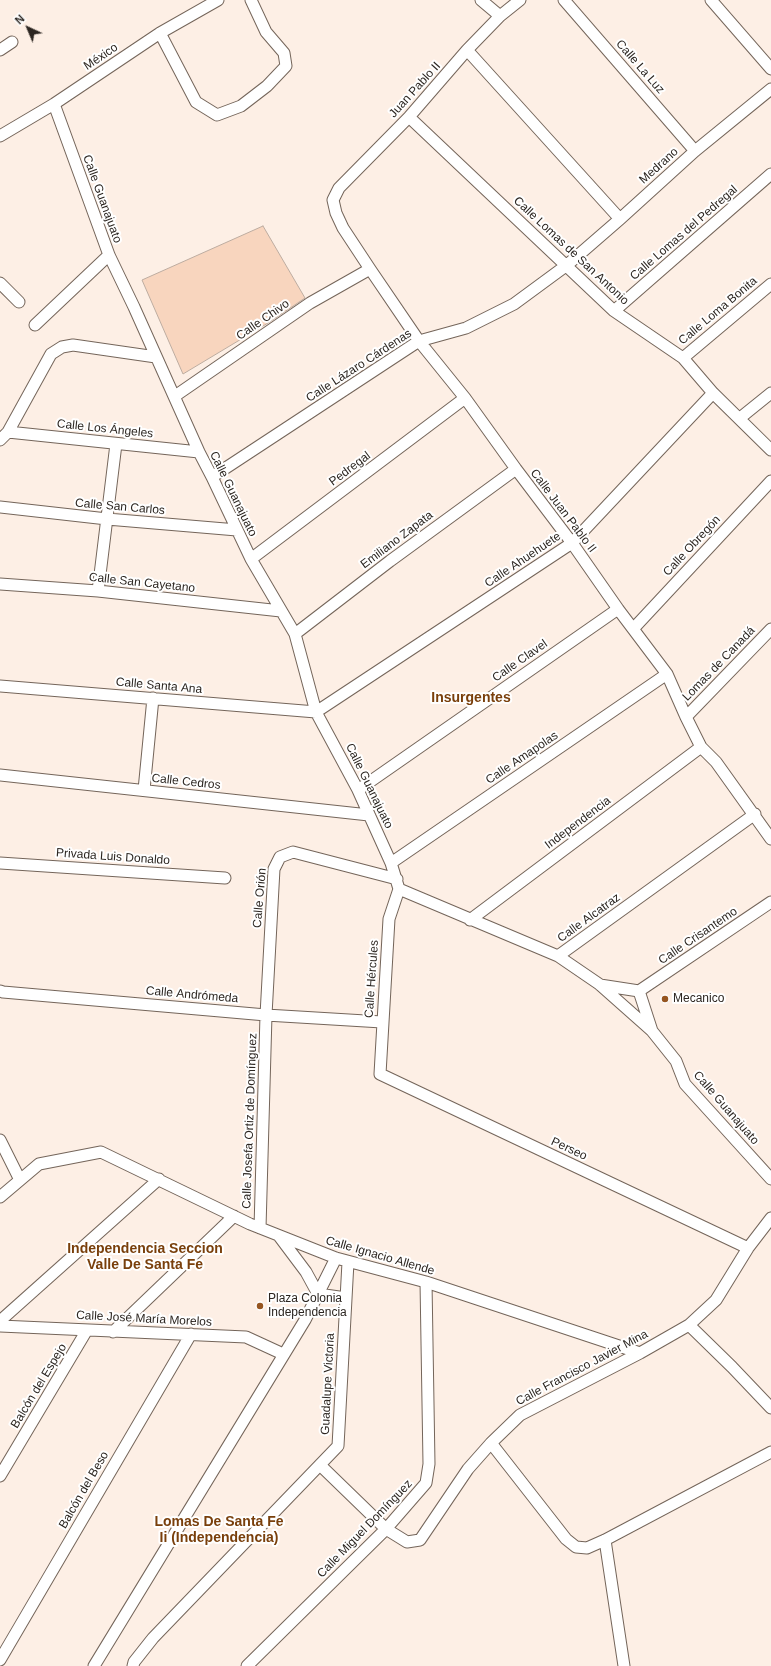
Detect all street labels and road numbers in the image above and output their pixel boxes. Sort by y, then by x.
street label: Calle La Luz [613,37,667,97]
street label: México [81,40,121,74]
street label: Juan Pablo II [386,59,444,121]
street label: Medrano [637,145,681,187]
street label: Calle Guanajuato [79,153,125,245]
street label: Calle Lomas del Pedregal [627,182,741,284]
street label: Calle Lomas de San Antonio [510,194,632,308]
street label: Calle Loma Bonita [676,274,760,348]
street label: Calle Chivo [234,297,292,343]
street label: Calle Lázaro Cárdenas [304,327,414,405]
street label: Calle Los Ángeles [56,417,154,441]
street label: Calle Guanajuato [206,449,260,539]
street label: Pedregal [326,449,374,489]
street label: Calle Juan Pablo II [527,466,599,556]
street label: Calle San Carlos [75,496,165,518]
street label: Emiliano Zapata [358,508,436,572]
street label: Calle Obregón [660,513,724,579]
street label: Calle Ahuehuete [482,529,564,591]
street label: Calle San Cayetano [88,570,196,596]
street label: Lomas de Canadá [680,624,758,704]
street label: Calle Clavel [490,637,550,685]
street label: Calle Santa Ana [115,675,203,697]
street label: Calle Amapolas [483,729,561,787]
street label: Calle Guanajuato [342,741,396,831]
street label: Calle Cedros [151,771,221,793]
street label: Independencia [542,794,614,852]
street label: Privada Luis Donaldo [56,846,170,868]
street label: Calle Orión [250,867,270,929]
street label: Calle Alcatraz [555,890,623,946]
street label: Calle Crisantemo [656,904,740,968]
street label: Calle Hércules [362,940,382,1018]
street label: Calle Andrómeda [145,984,239,1006]
street label: Calle Josefa Ortiz de Domínguez [240,1033,260,1209]
street label: Calle Guanajuato [690,1068,762,1148]
street label: Perseo [549,1134,589,1164]
street label: Calle Ignacio Allende [324,1234,436,1278]
street label: Calle José María Morelos [76,1308,212,1330]
street label: Calle Francisco Javier Mina [514,1327,650,1409]
street label: Guadalupe Victoria [318,1333,338,1435]
street label: Balcón del Espejo [8,1341,70,1431]
street label: Balcón del Beso [56,1449,112,1531]
street label: Calle Miguel Domínguez [314,1477,416,1581]

